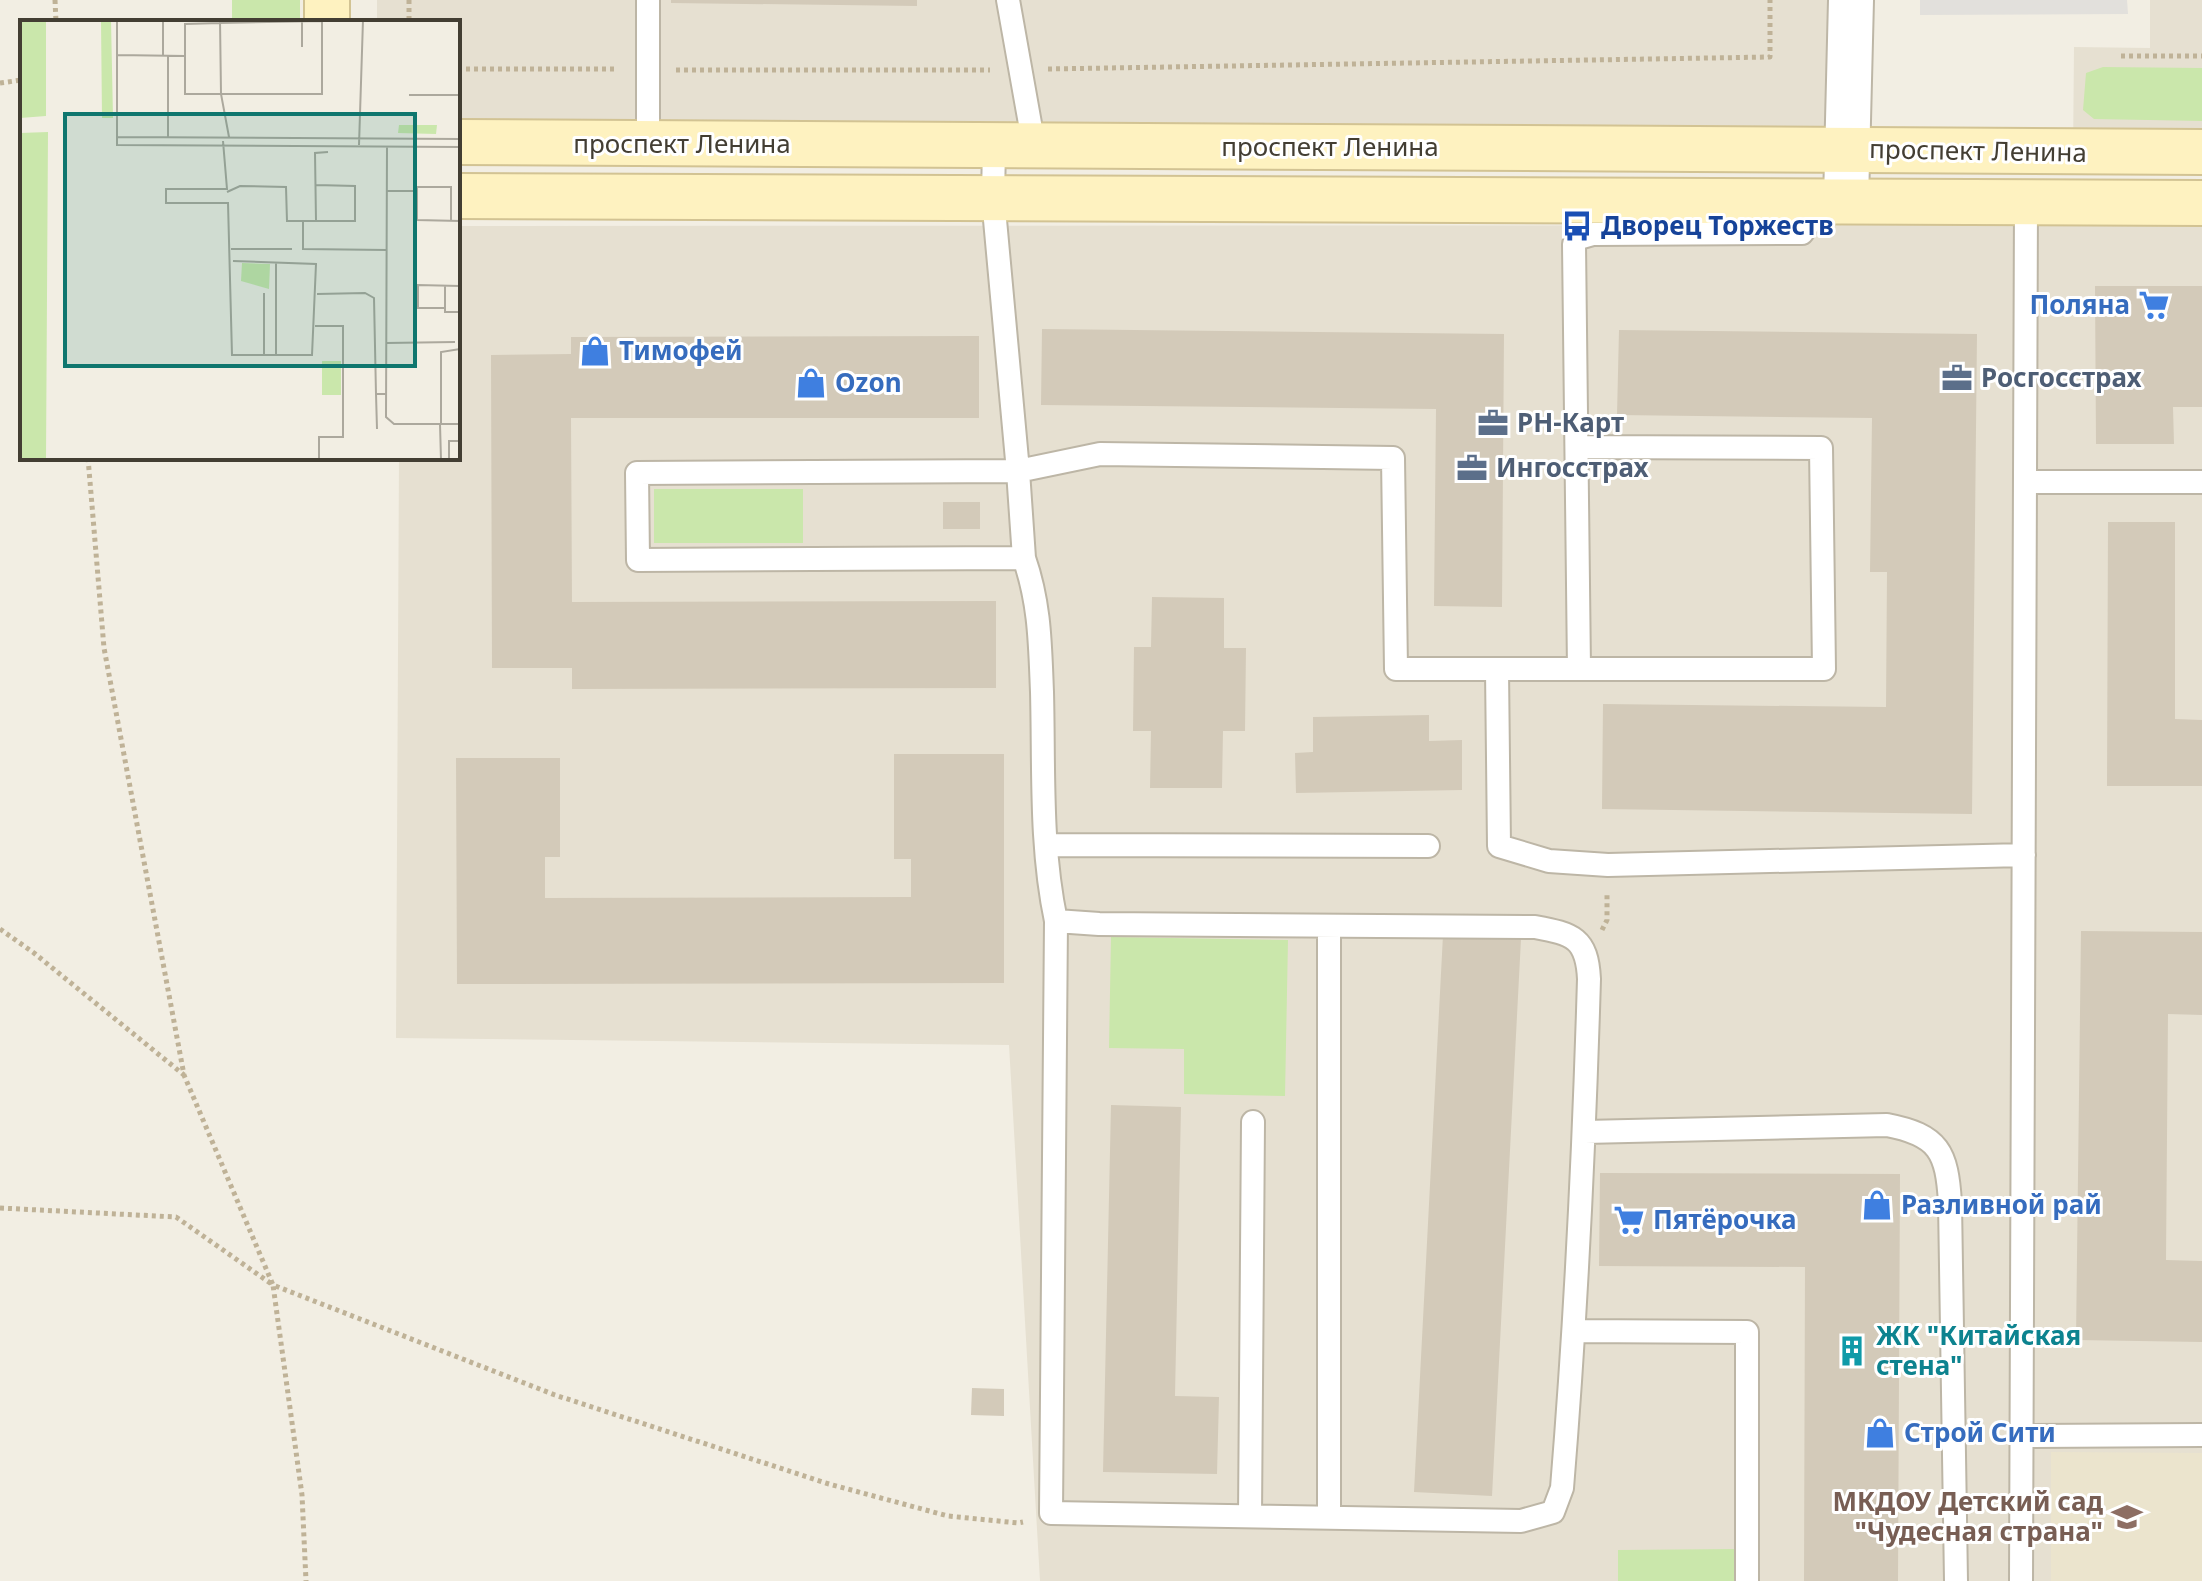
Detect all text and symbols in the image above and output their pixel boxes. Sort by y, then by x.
inset map [20,20,460,460]
street label: проспект Ленина [573,125,791,161]
street label: проспект Ленина [1221,128,1439,164]
street label: проспект Ленина [1869,130,2087,170]
place label: Дворец Торжеств [1601,207,1834,243]
bus stop icon: Дворец Торжеств [1560,209,1594,243]
place label: Поляна [2030,286,2130,322]
supermarket icon: Поляна [2137,288,2171,322]
place label: Тимофей [619,332,742,368]
shop icon: Тимофей [578,334,612,368]
place label: Росгосстрах [1981,359,2142,395]
office icon: Росгосстрах [1940,361,1974,395]
place label: Ozon [835,364,902,400]
shop icon: Ozon [794,366,828,400]
place label: РН-Карт [1517,404,1624,440]
office icon: РН-Карт [1476,406,1510,440]
place label: Ингосстрах [1496,449,1648,485]
office icon: Ингосстрах [1455,451,1489,485]
place label: Разливной рай [1901,1186,2102,1222]
shop icon: Разливной рай [1860,1188,1894,1222]
place label: Пятёрочка [1653,1201,1797,1237]
supermarket icon: Пятёрочка [1612,1203,1646,1237]
place label: ЖК "Китайская стена" [1876,1317,2081,1383]
building icon: ЖК "Китайская стена" [1835,1334,1869,1368]
place label: Строй Сити [1904,1414,2056,1450]
shop icon: Строй Сити [1863,1416,1897,1450]
place label: МКДОУ Детский сад "Чудесная страна" [1832,1483,2103,1549]
school or university icon: МКДОУ Детский сад "Чудесная страна" [2110,1500,2144,1534]

